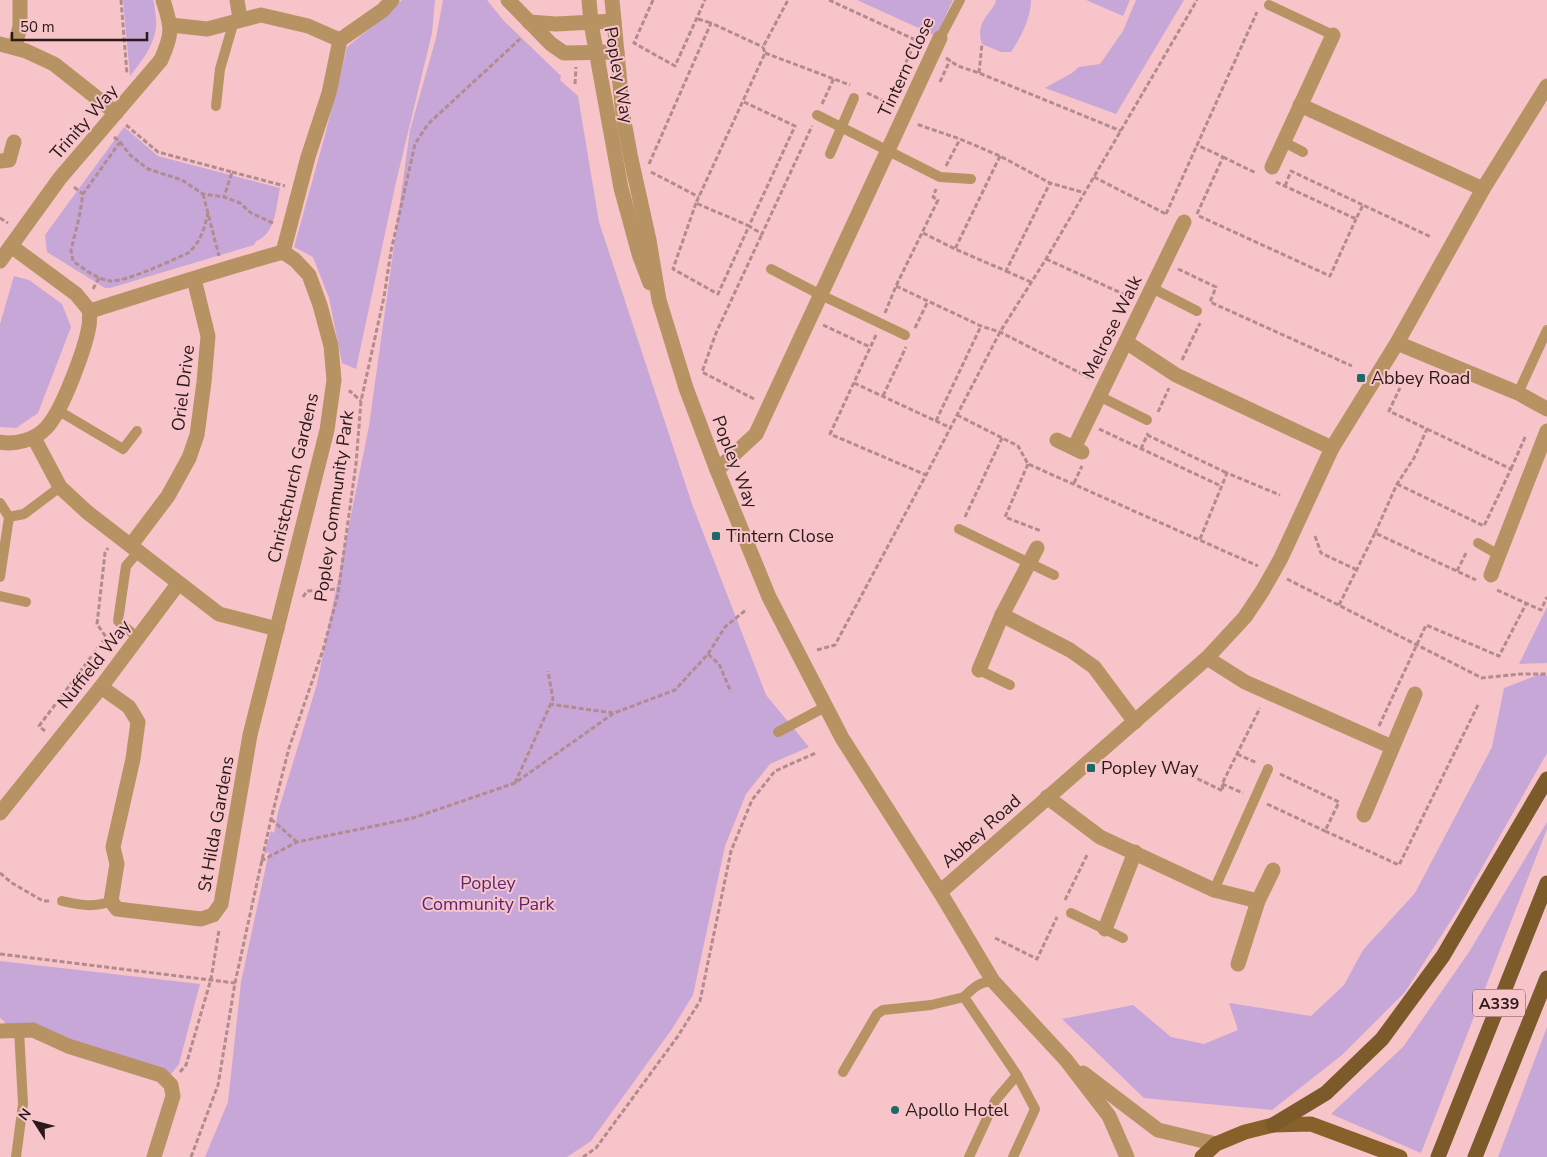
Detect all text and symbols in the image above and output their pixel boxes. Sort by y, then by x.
scale bar [12,10,148,42]
street label: Tintern Close [872,13,940,121]
text: 50 m [20,17,55,37]
street label: Popley Way [599,25,639,126]
street label: Trinity Way [45,79,124,165]
street label: Melrose Walk [1077,270,1148,383]
street label: Oriel Drive [166,344,200,432]
place label: Abbey Road [1371,366,1470,390]
marker: Abbey Road [1355,372,1367,384]
street label: Christchurch Gardens [262,391,324,565]
street label: Popley Community Park [309,408,359,603]
street label: Popley Way [706,412,764,513]
place label: Tintern Close [726,524,834,548]
marker: Tintern Close [710,530,722,542]
street label: Nuffield Way [52,614,137,713]
street label: St Hilda Gardens [192,754,240,894]
place label: Popley Way [1101,756,1199,780]
marker: Popley Way [1085,762,1097,774]
street label: Abbey Road [936,789,1026,873]
park label: Popley Community Park [421,871,556,916]
road number: A339 [1473,990,1525,1016]
north arrow [10,1097,60,1147]
place label: Apollo Hotel [905,1098,1009,1122]
marker: Apollo Hotel [889,1104,901,1116]
text: N [14,1105,36,1124]

